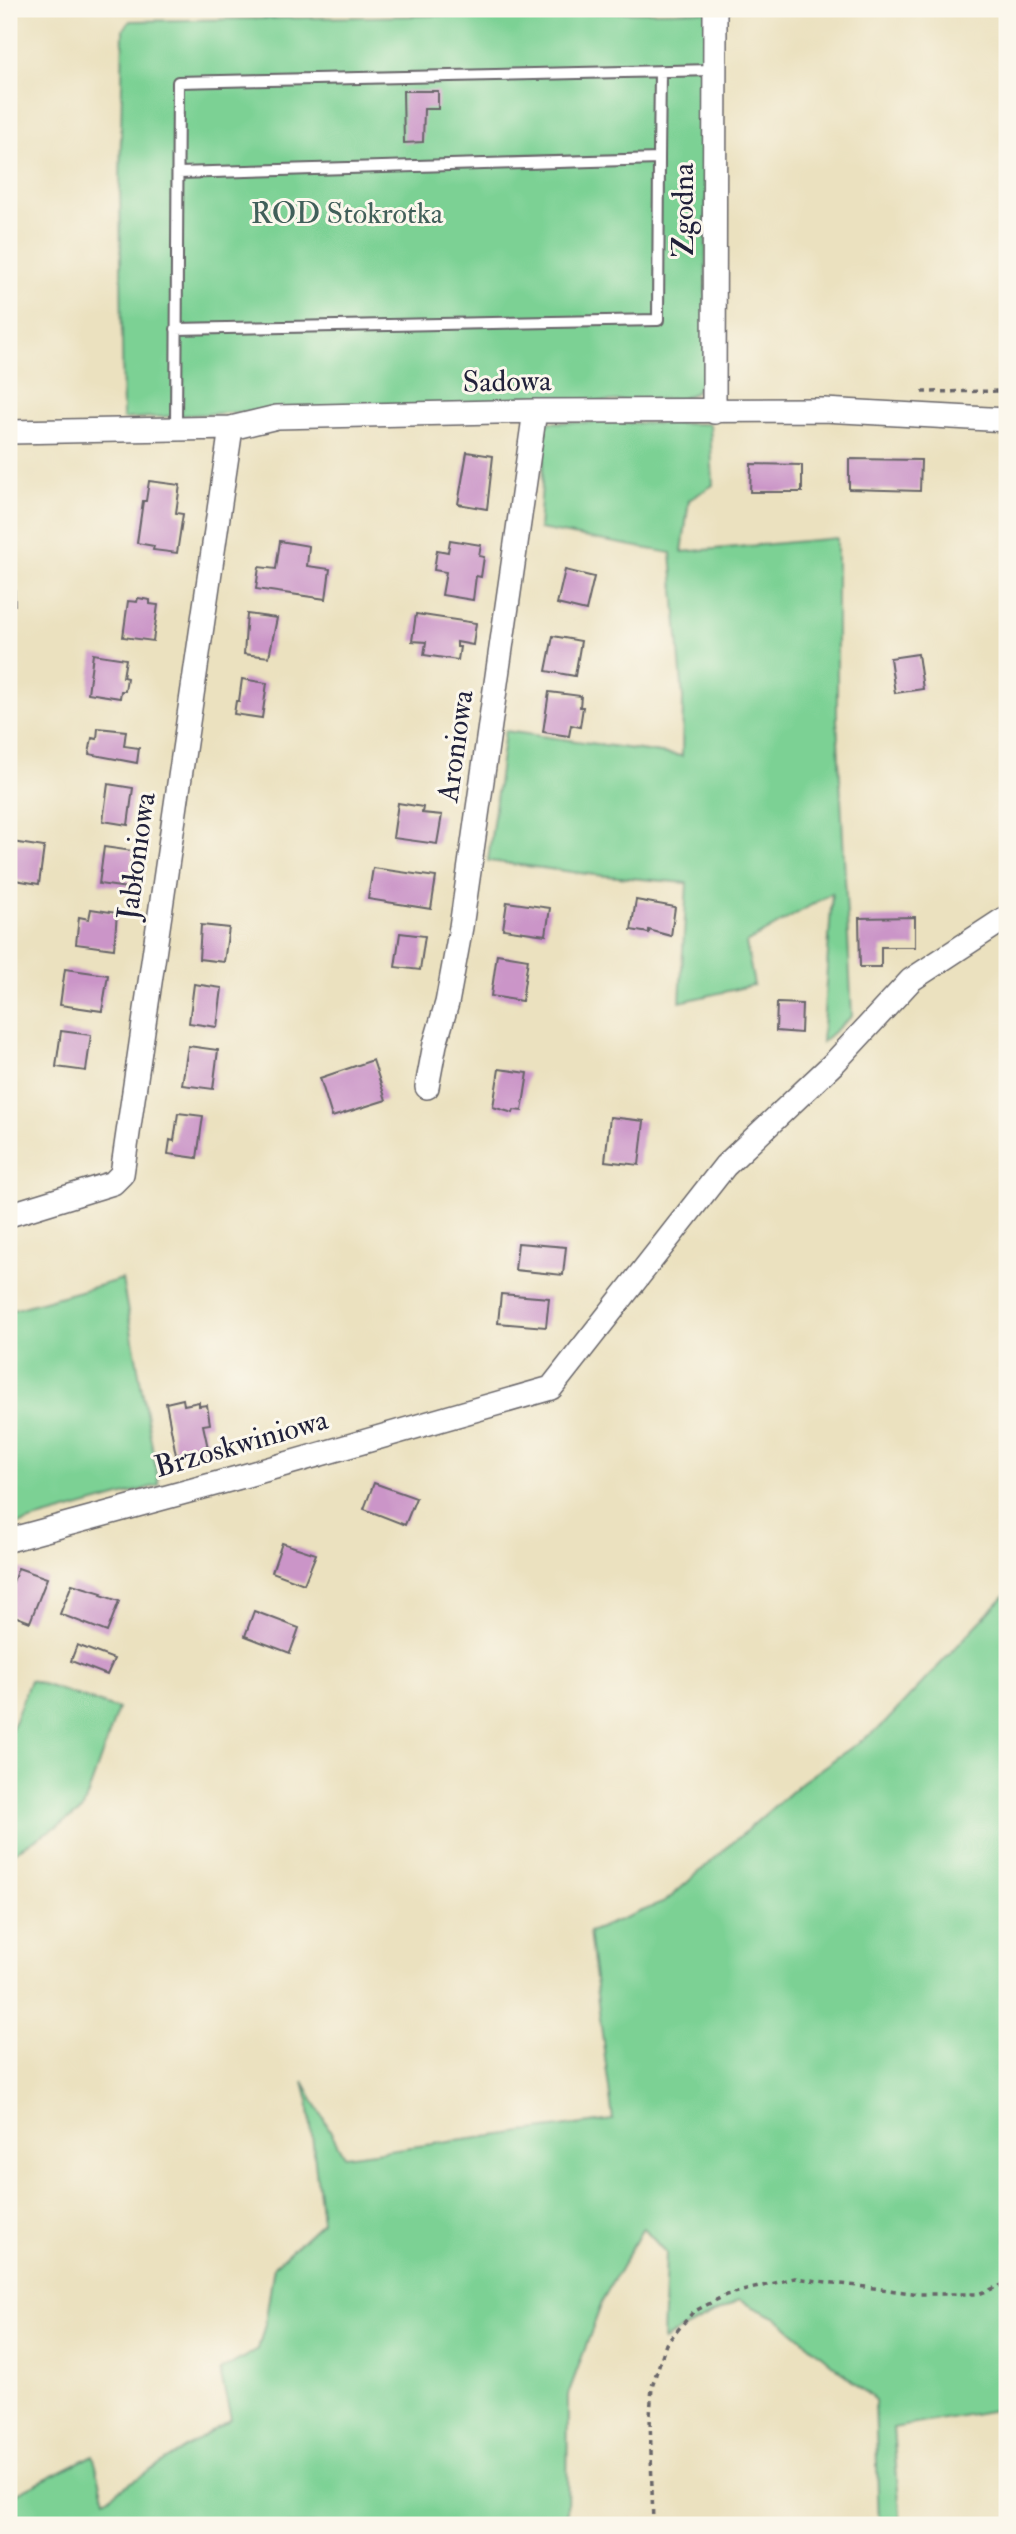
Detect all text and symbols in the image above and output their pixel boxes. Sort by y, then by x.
street label: Zgodna [665,162,702,257]
park label: ROD Stokrotka [251,195,444,232]
street label: Sadowa [462,362,552,401]
street label: Aroniowa [429,687,482,806]
street label: Jabłoniowa [109,789,164,923]
street label: Brzoskwiniowa [150,1401,333,1486]

